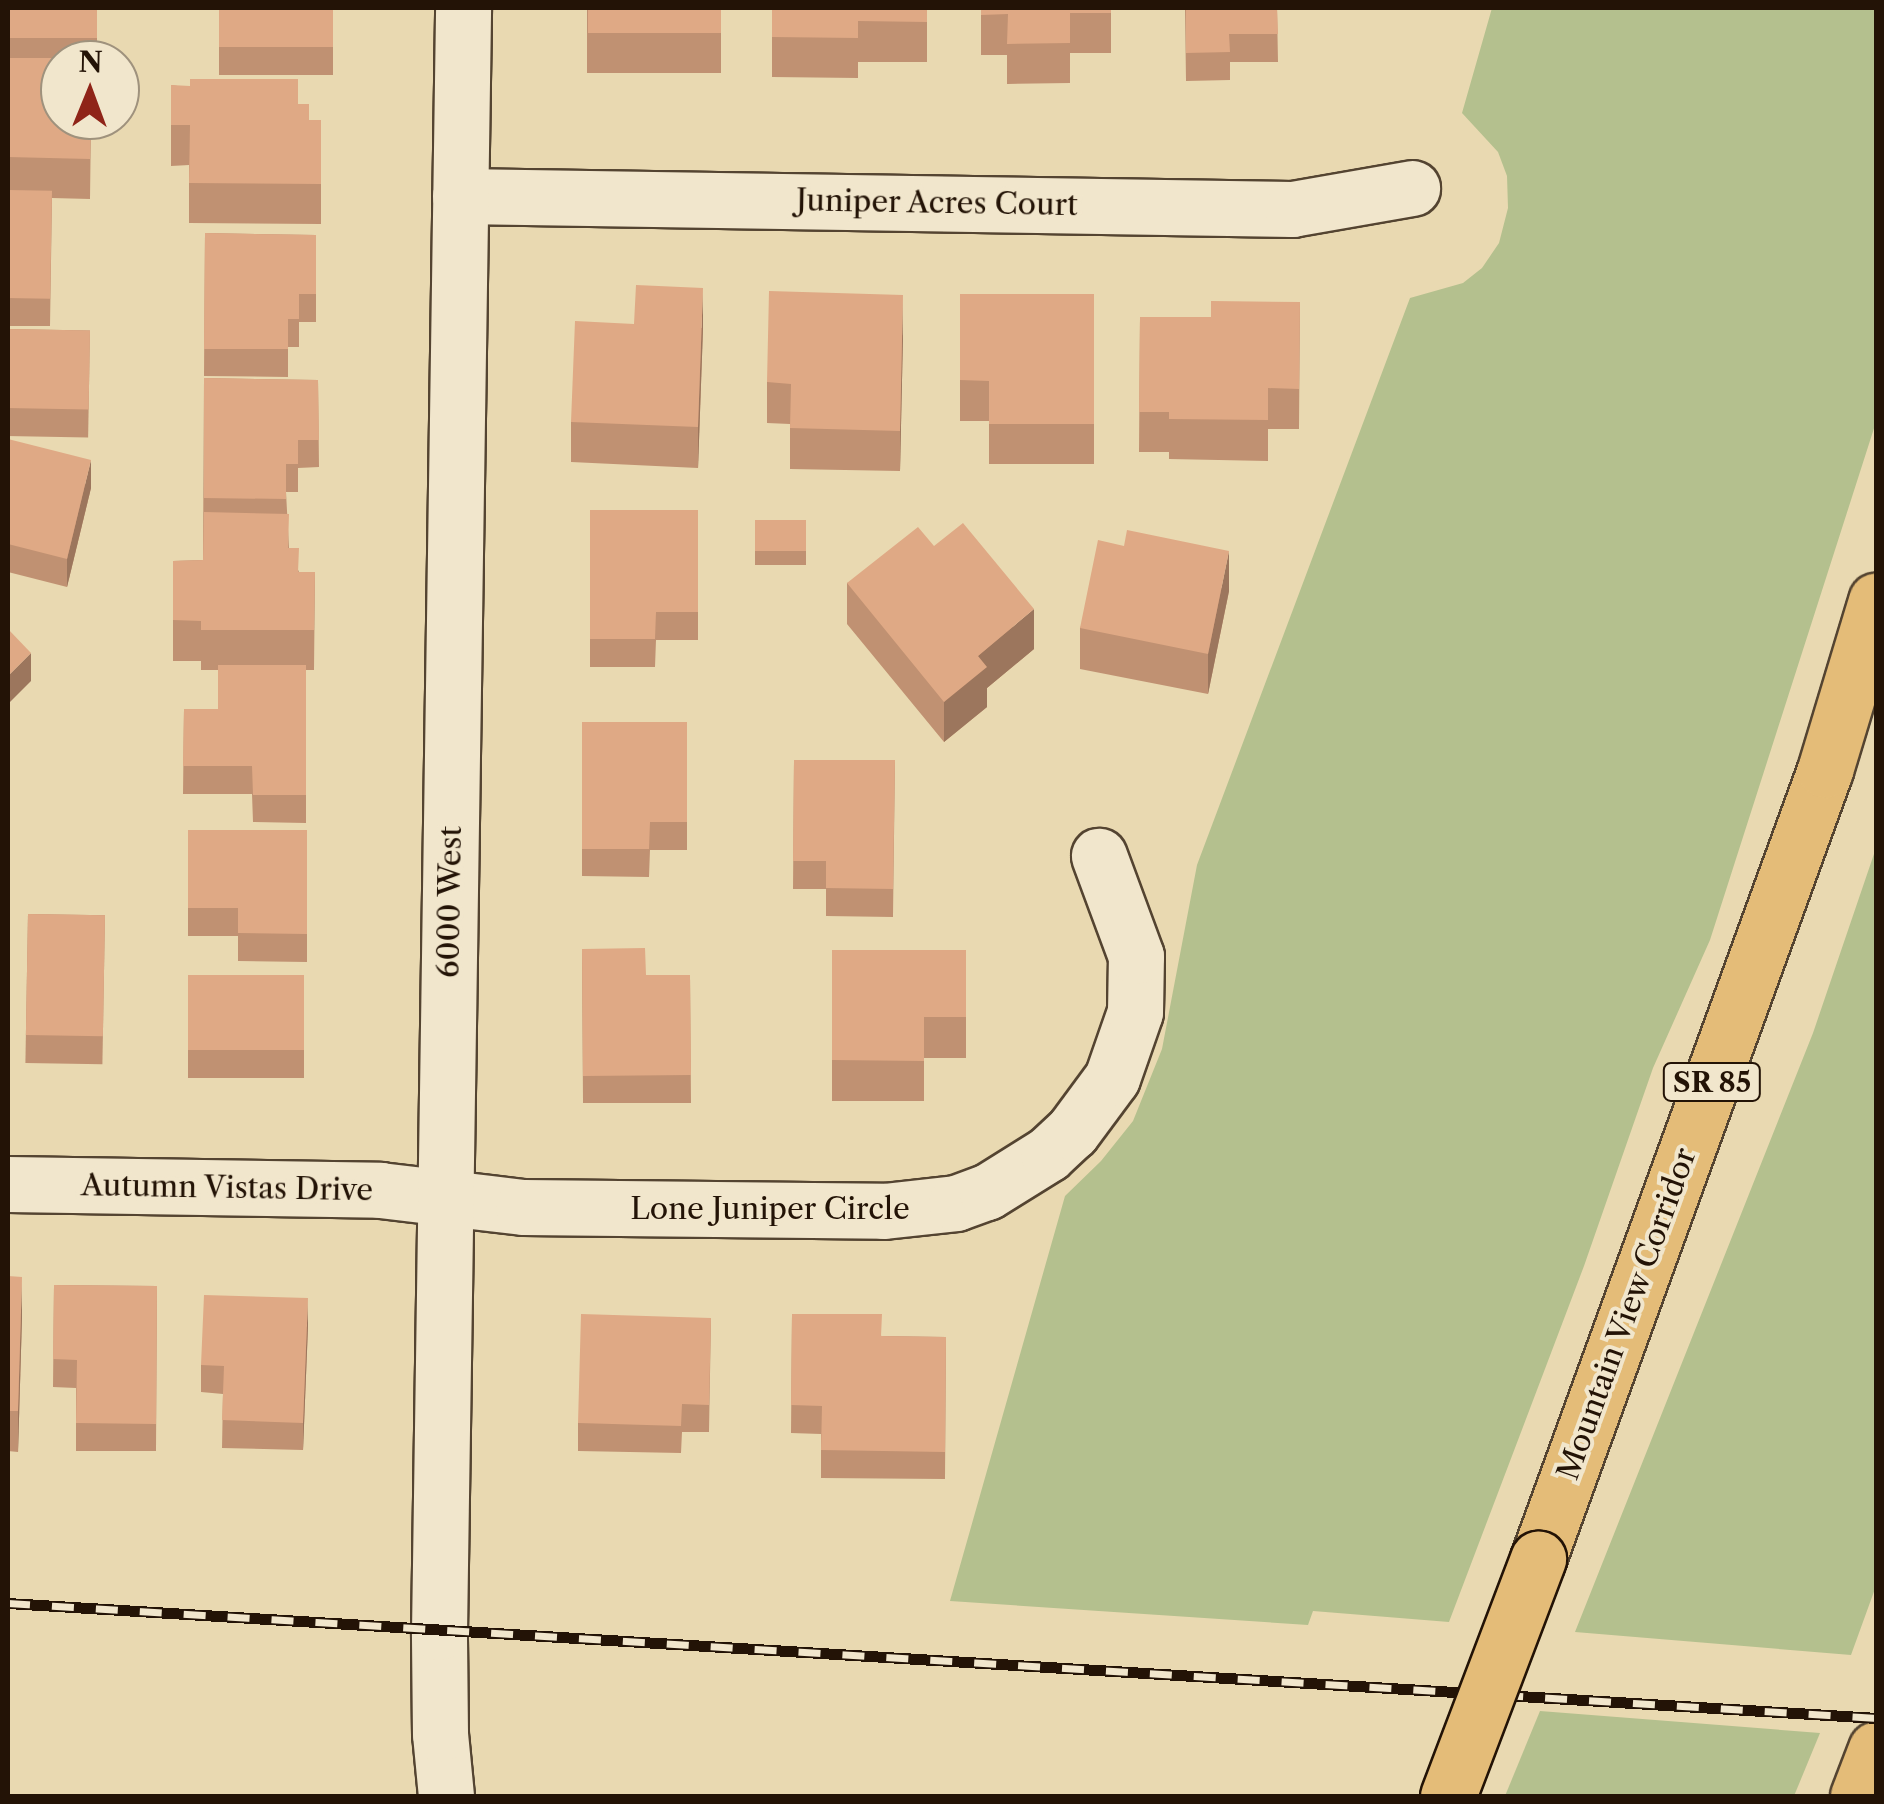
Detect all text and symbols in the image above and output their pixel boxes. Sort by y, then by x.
north arrow [40,40,140,140]
text: N [78,45,103,79]
street label: Juniper Acres Court [795,183,1079,223]
street label: 6000 West [431,825,469,979]
road number: SR 85 [1662,1059,1762,1105]
street label: Mountain View Corridor [1550,1142,1704,1486]
street label: Autumn Vistas Drive [80,1167,374,1209]
street label: Lone Juniper Circle [630,1191,910,1227]

